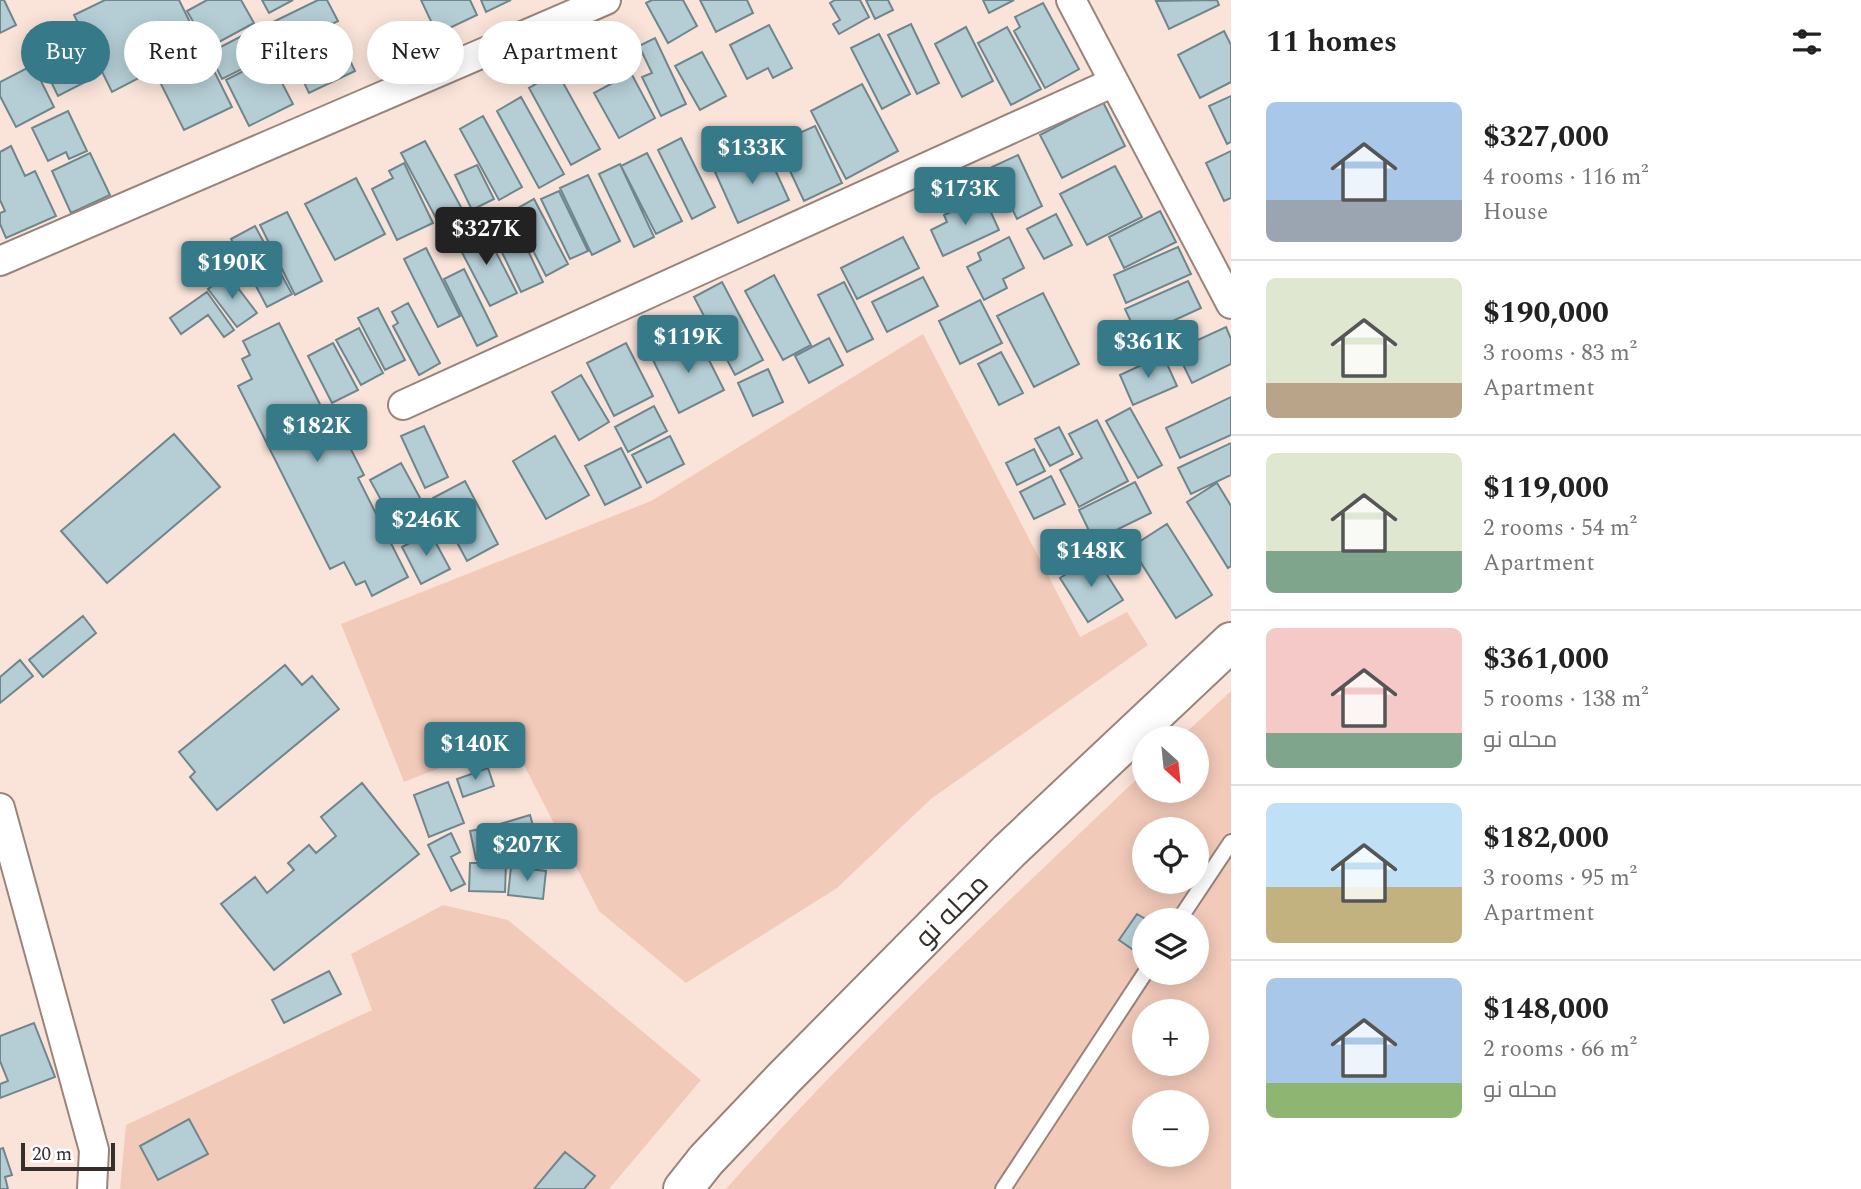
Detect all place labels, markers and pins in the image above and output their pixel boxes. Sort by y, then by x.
pin: $133K [703,127,801,186]
pin: $173K [916,168,1014,227]
pin: $327K [437,208,535,267]
pin: $190K [183,242,281,301]
pin: $119K [639,316,737,375]
pin: $361K [1099,320,1197,380]
pin: $182K [268,405,366,464]
pin: $246K [377,498,475,558]
pin: $148K [1042,530,1140,589]
pin: $140K [426,722,524,782]
pin: $207K [478,824,576,883]

